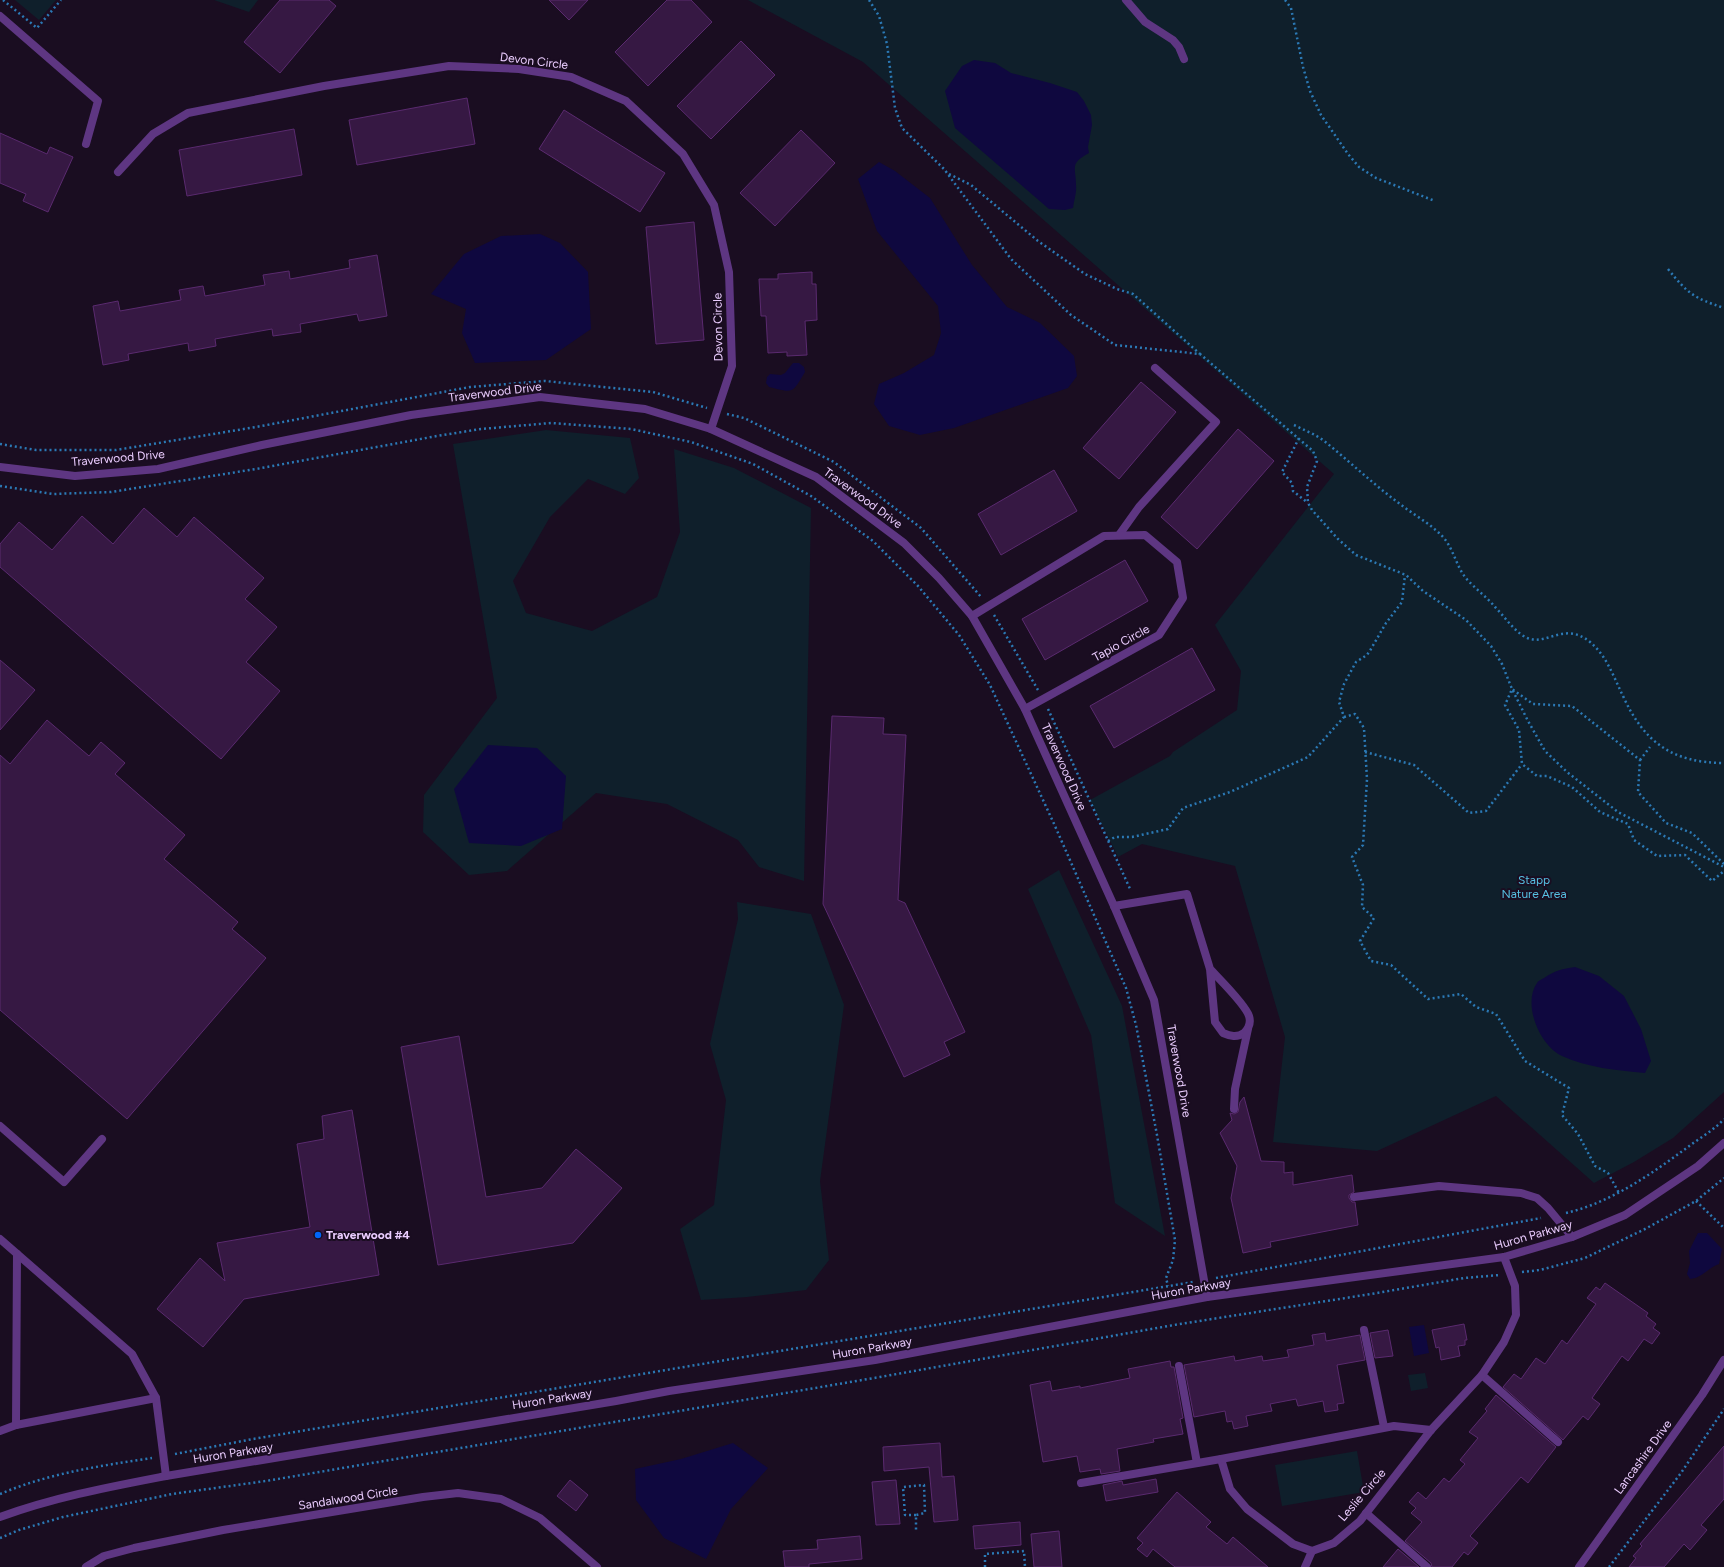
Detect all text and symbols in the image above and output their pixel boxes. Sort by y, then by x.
street label: Devon Circle [499,50,569,72]
street label: Devon Circle [710,292,726,361]
street label: Traverwood Drive [448,379,543,405]
street label: Traverwood Drive [71,447,166,469]
street label: Traverwood Drive [821,465,905,531]
street label: Tapio Circle [1090,621,1152,664]
street label: Traverwood Drive [1039,721,1090,813]
park label: Stapp Nature Area [1501,873,1567,901]
street label: Traverwood Drive [1164,1024,1194,1119]
street label: Huron Parkway [1492,1217,1574,1253]
place label: Traverwood #4 [326,1228,410,1242]
marker: Traverwood #4 [313,1230,323,1240]
street label: Huron Parkway [1150,1275,1233,1303]
street label: Huron Parkway [831,1334,914,1362]
street label: Huron Parkway [511,1386,594,1412]
street label: Lancashire Drive [1611,1417,1675,1497]
street label: Huron Parkway [192,1440,275,1466]
street label: Leslie Circle [1336,1466,1389,1524]
street label: Sandalwood Circle [297,1483,399,1513]

